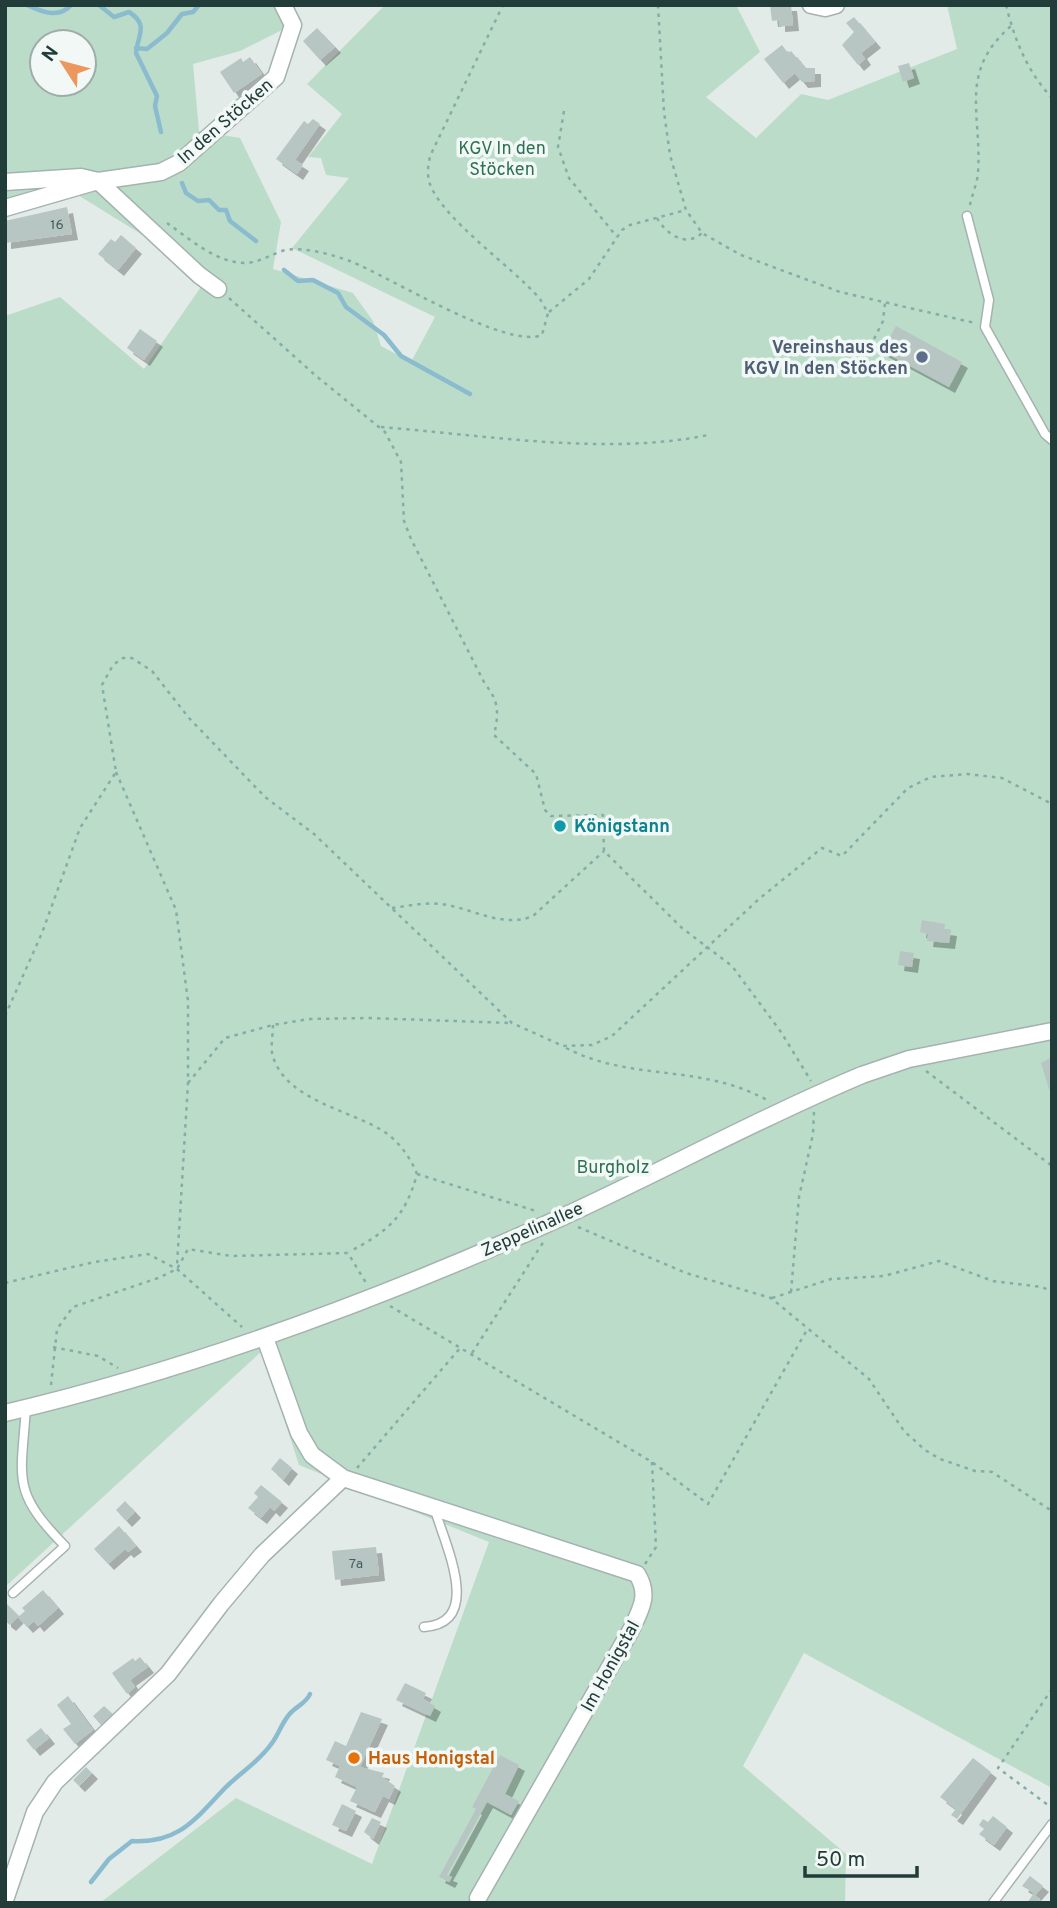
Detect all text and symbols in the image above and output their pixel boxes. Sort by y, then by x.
north arrow [28,28,98,98]
text: N [37,42,65,67]
street label: In den Stöcken [173,74,279,170]
park label: KGV In den Stöcken [458,138,546,182]
house number: 16 [50,217,64,234]
place label: Vereinshaus des KGV In den Stöcken [744,337,908,381]
marker: Vereinshaus des KGV In den Stöcken [914,349,930,365]
place label: Königstann [574,816,670,839]
marker: Königstann [552,818,568,834]
park label: Burgholz [576,1157,650,1180]
street label: Zeppelinallee [478,1198,587,1263]
house number: 7a [349,1556,363,1573]
street label: Im Honigstal [577,1617,646,1716]
place label: Haus Honigstal [368,1748,495,1771]
marker: Haus Honigstal [346,1750,362,1766]
scale bar [805,1834,917,1878]
text: 50 m [816,1847,865,1874]

